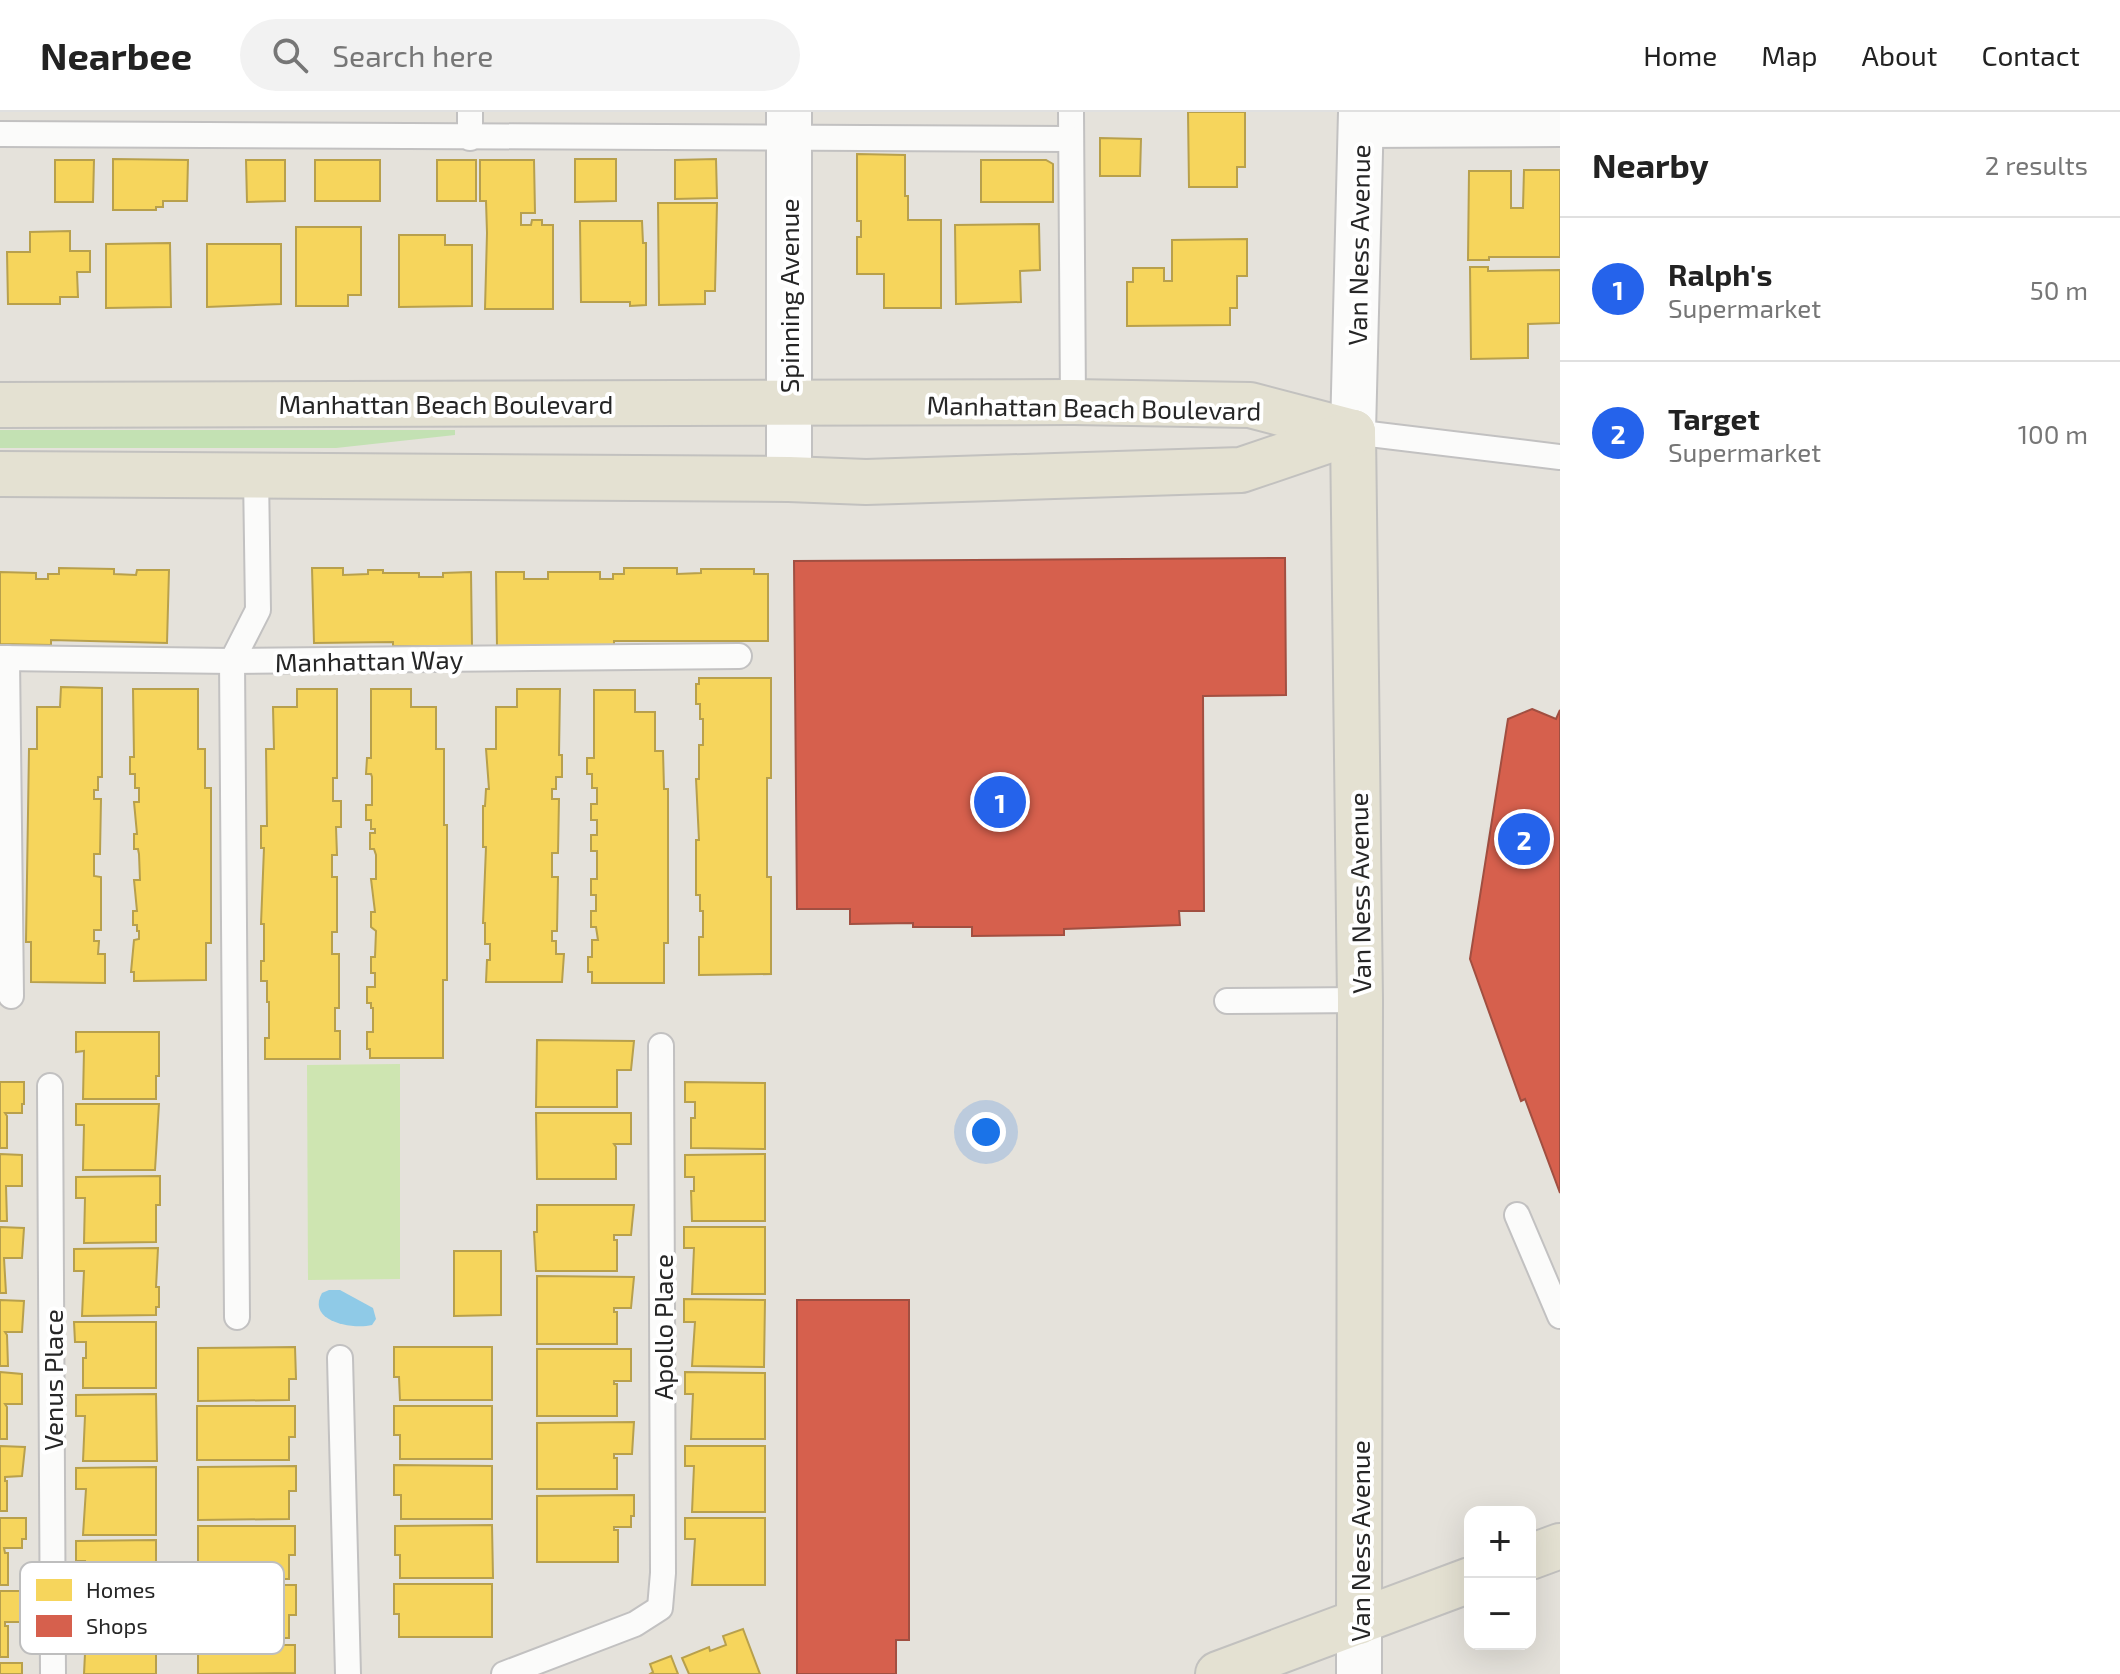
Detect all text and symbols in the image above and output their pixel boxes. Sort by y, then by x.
search box [240,19,800,91]
text: Nearbee [40,32,192,78]
icon: search [268,33,312,77]
text: Search here [332,37,493,73]
text: Home [1643,38,1717,72]
text: Map [1761,38,1818,72]
text: About [1862,38,1937,72]
text: Contact [1981,38,2080,72]
street label: Van Ness Avenue [1341,144,1375,346]
text: Nearby [1592,144,1709,185]
text: 2 results [1985,149,2088,180]
street label: Spinning Avenue [773,199,804,393]
text: Ralph's [1668,256,1772,292]
text: 1 [1612,274,1624,305]
text: 50 m [2030,274,2088,305]
text: Supermarket [1668,292,1821,323]
street label: Manhattan Beach Boulevard [279,388,613,419]
street label: Manhattan Beach Boulevard [926,389,1262,425]
text: Target [1668,400,1760,436]
text: 2 [1610,418,1626,449]
text: 100 m [2018,418,2088,449]
text: Supermarket [1668,436,1821,467]
street label: Manhattan Way [274,643,464,677]
pin: 1 [974,772,1026,832]
street label: Van Ness Avenue [1342,792,1376,994]
pin: 2 [1498,809,1550,869]
your location [966,1112,1006,1152]
street label: Apollo Place [647,1254,678,1400]
street label: Venus Place [37,1309,68,1451]
street label: Van Ness Avenue [1344,1440,1375,1642]
map controls [1464,1506,1536,1650]
button: + [1464,1506,1536,1578]
legend [20,1562,284,1654]
text: Homes [86,1576,155,1602]
button: − [1464,1578,1536,1650]
text: Shops [86,1612,148,1638]

